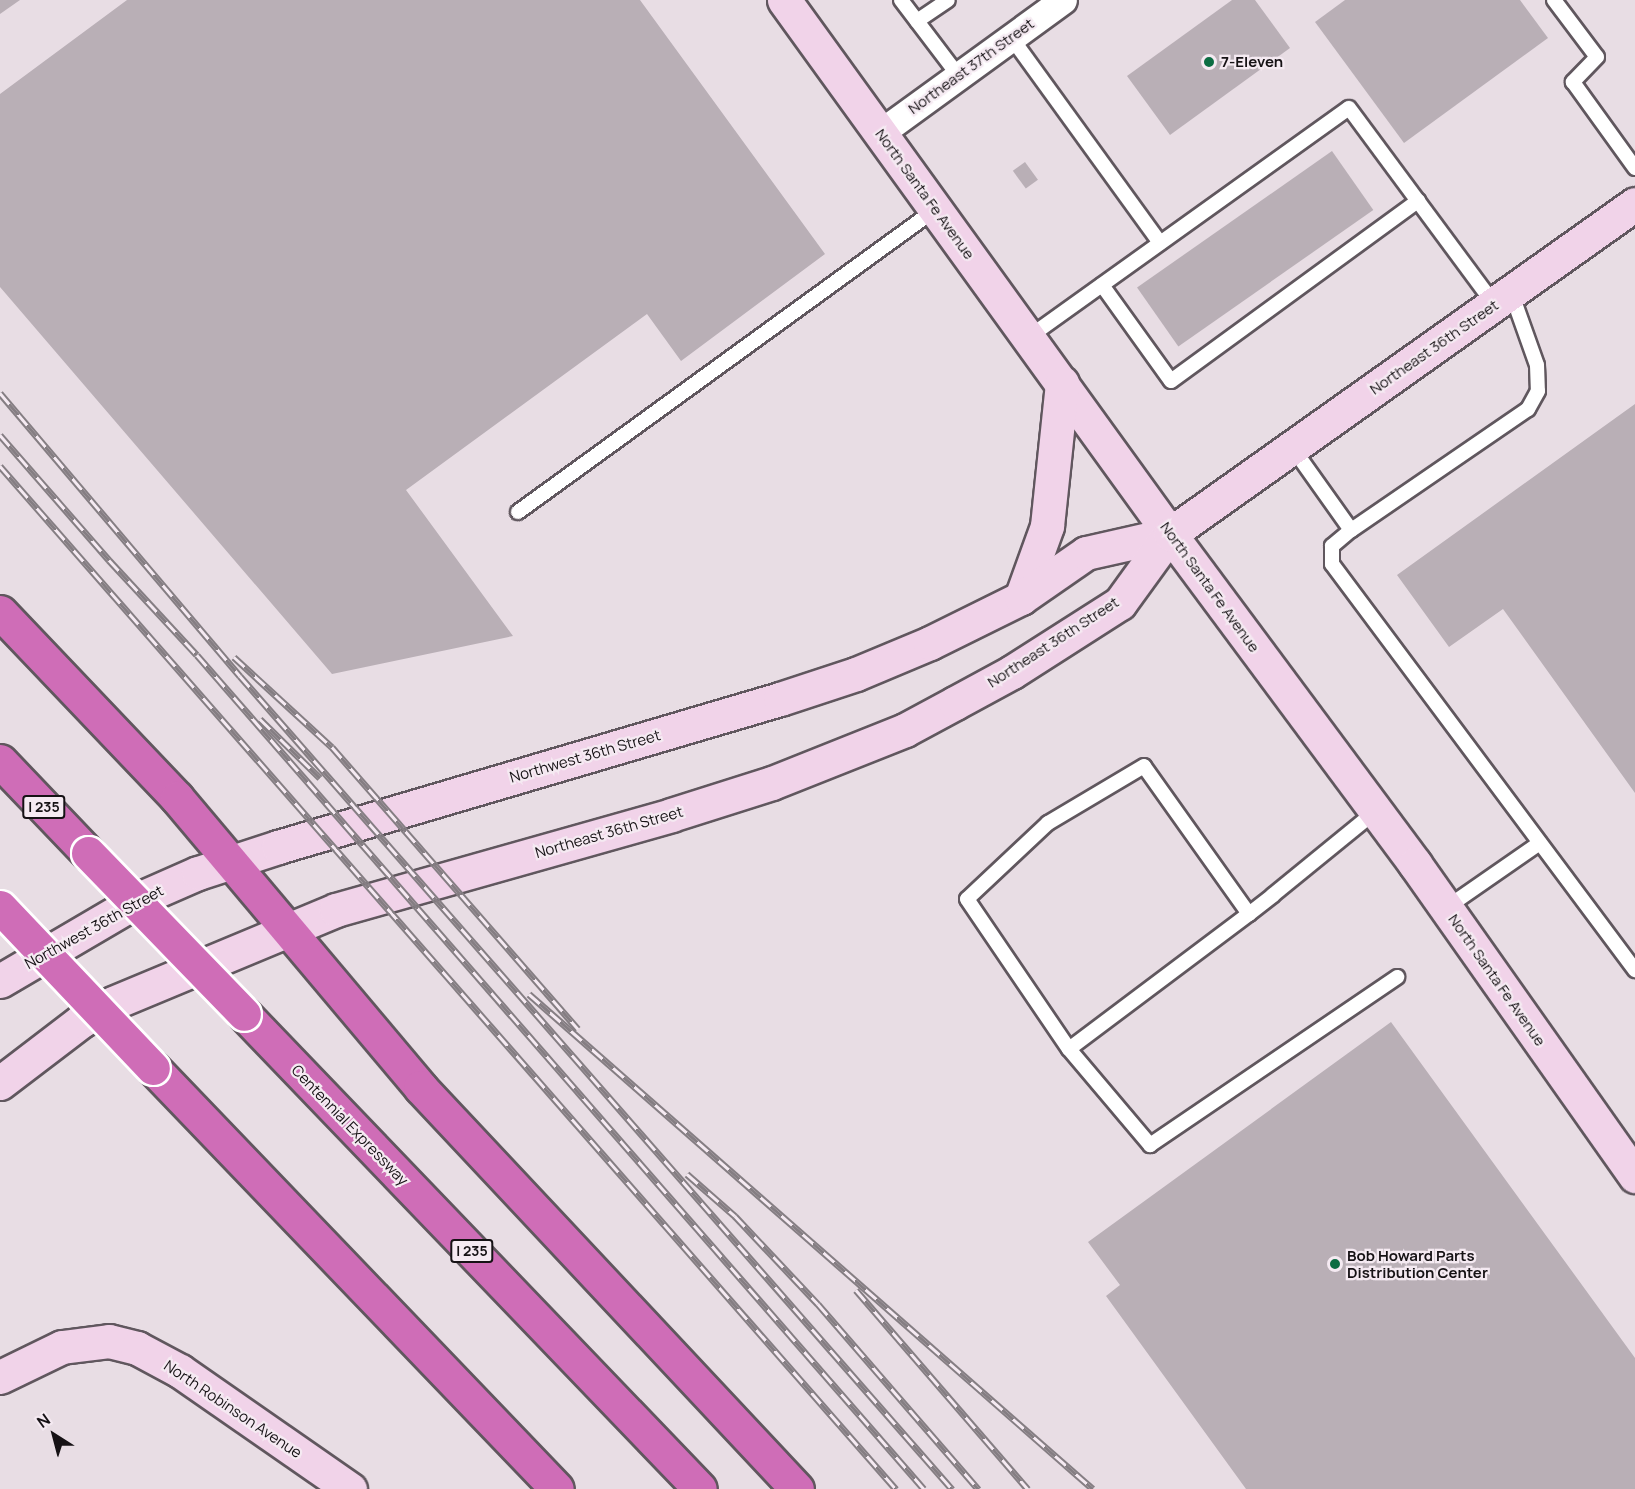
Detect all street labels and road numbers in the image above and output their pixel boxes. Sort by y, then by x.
street label: Northeast 37th Street [905,14,1037,118]
street label: North Santa Fe Avenue [872,125,978,263]
street label: Northeast 36th Street [1366,296,1502,398]
street label: North Santa Fe Avenue [1157,518,1263,656]
street label: Northeast 36th Street [984,593,1122,691]
street label: Northwest 36th Street [508,726,662,786]
road number: I 235 [22,796,66,818]
street label: Northeast 36th Street [533,802,685,862]
street label: Northwest 36th Street [21,881,167,973]
street label: North Santa Fe Avenue [1445,911,1549,1049]
street label: Centennial Expressway [288,1061,412,1189]
road number: I 235 [450,1240,494,1262]
street label: North Robinson Avenue [161,1356,305,1462]

